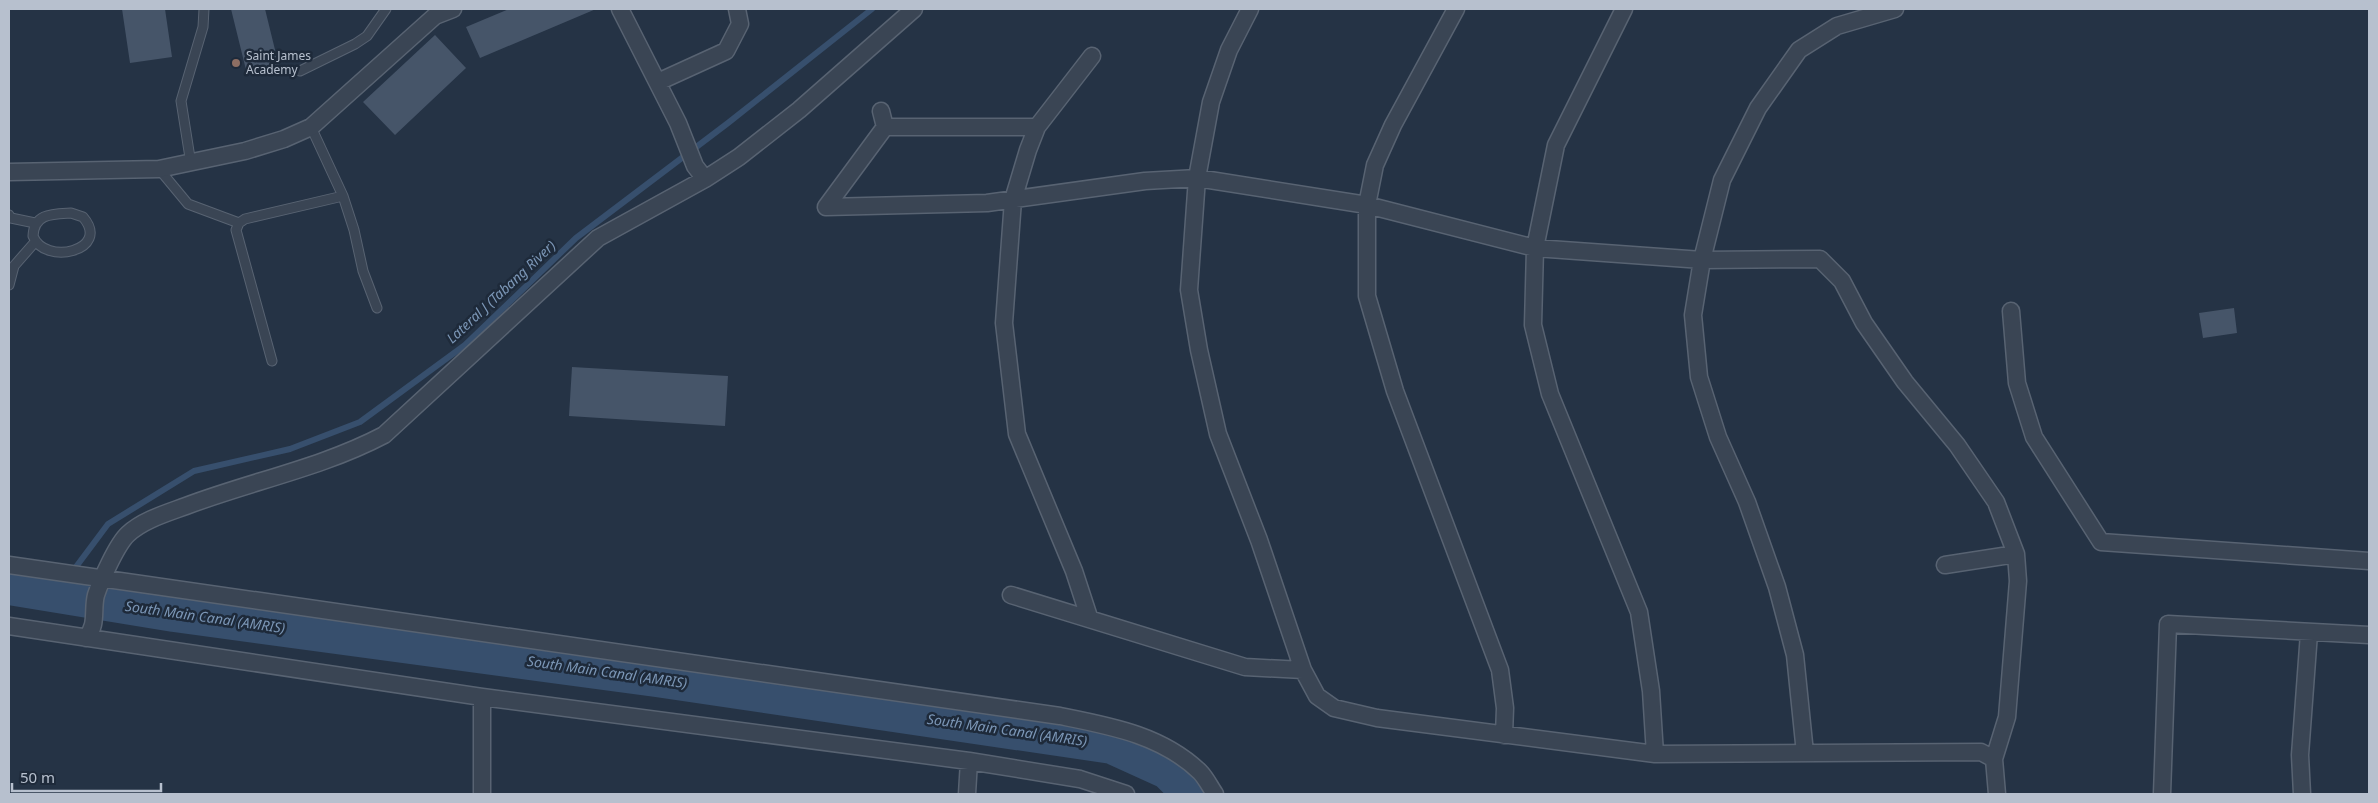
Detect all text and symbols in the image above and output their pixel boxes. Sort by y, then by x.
place label: Saint James Academy [246,47,311,78]
marker: Saint James Academy [230,57,242,69]
water label: Lateral J (Tabang River) [442,236,559,347]
water label: South Main Canal (AMRIS) [124,596,286,637]
water label: South Main Canal (AMRIS) [526,651,688,692]
water label: South Main Canal (AMRIS) [926,709,1088,750]
scale bar [12,760,161,792]
text: 50 m [20,767,55,787]

